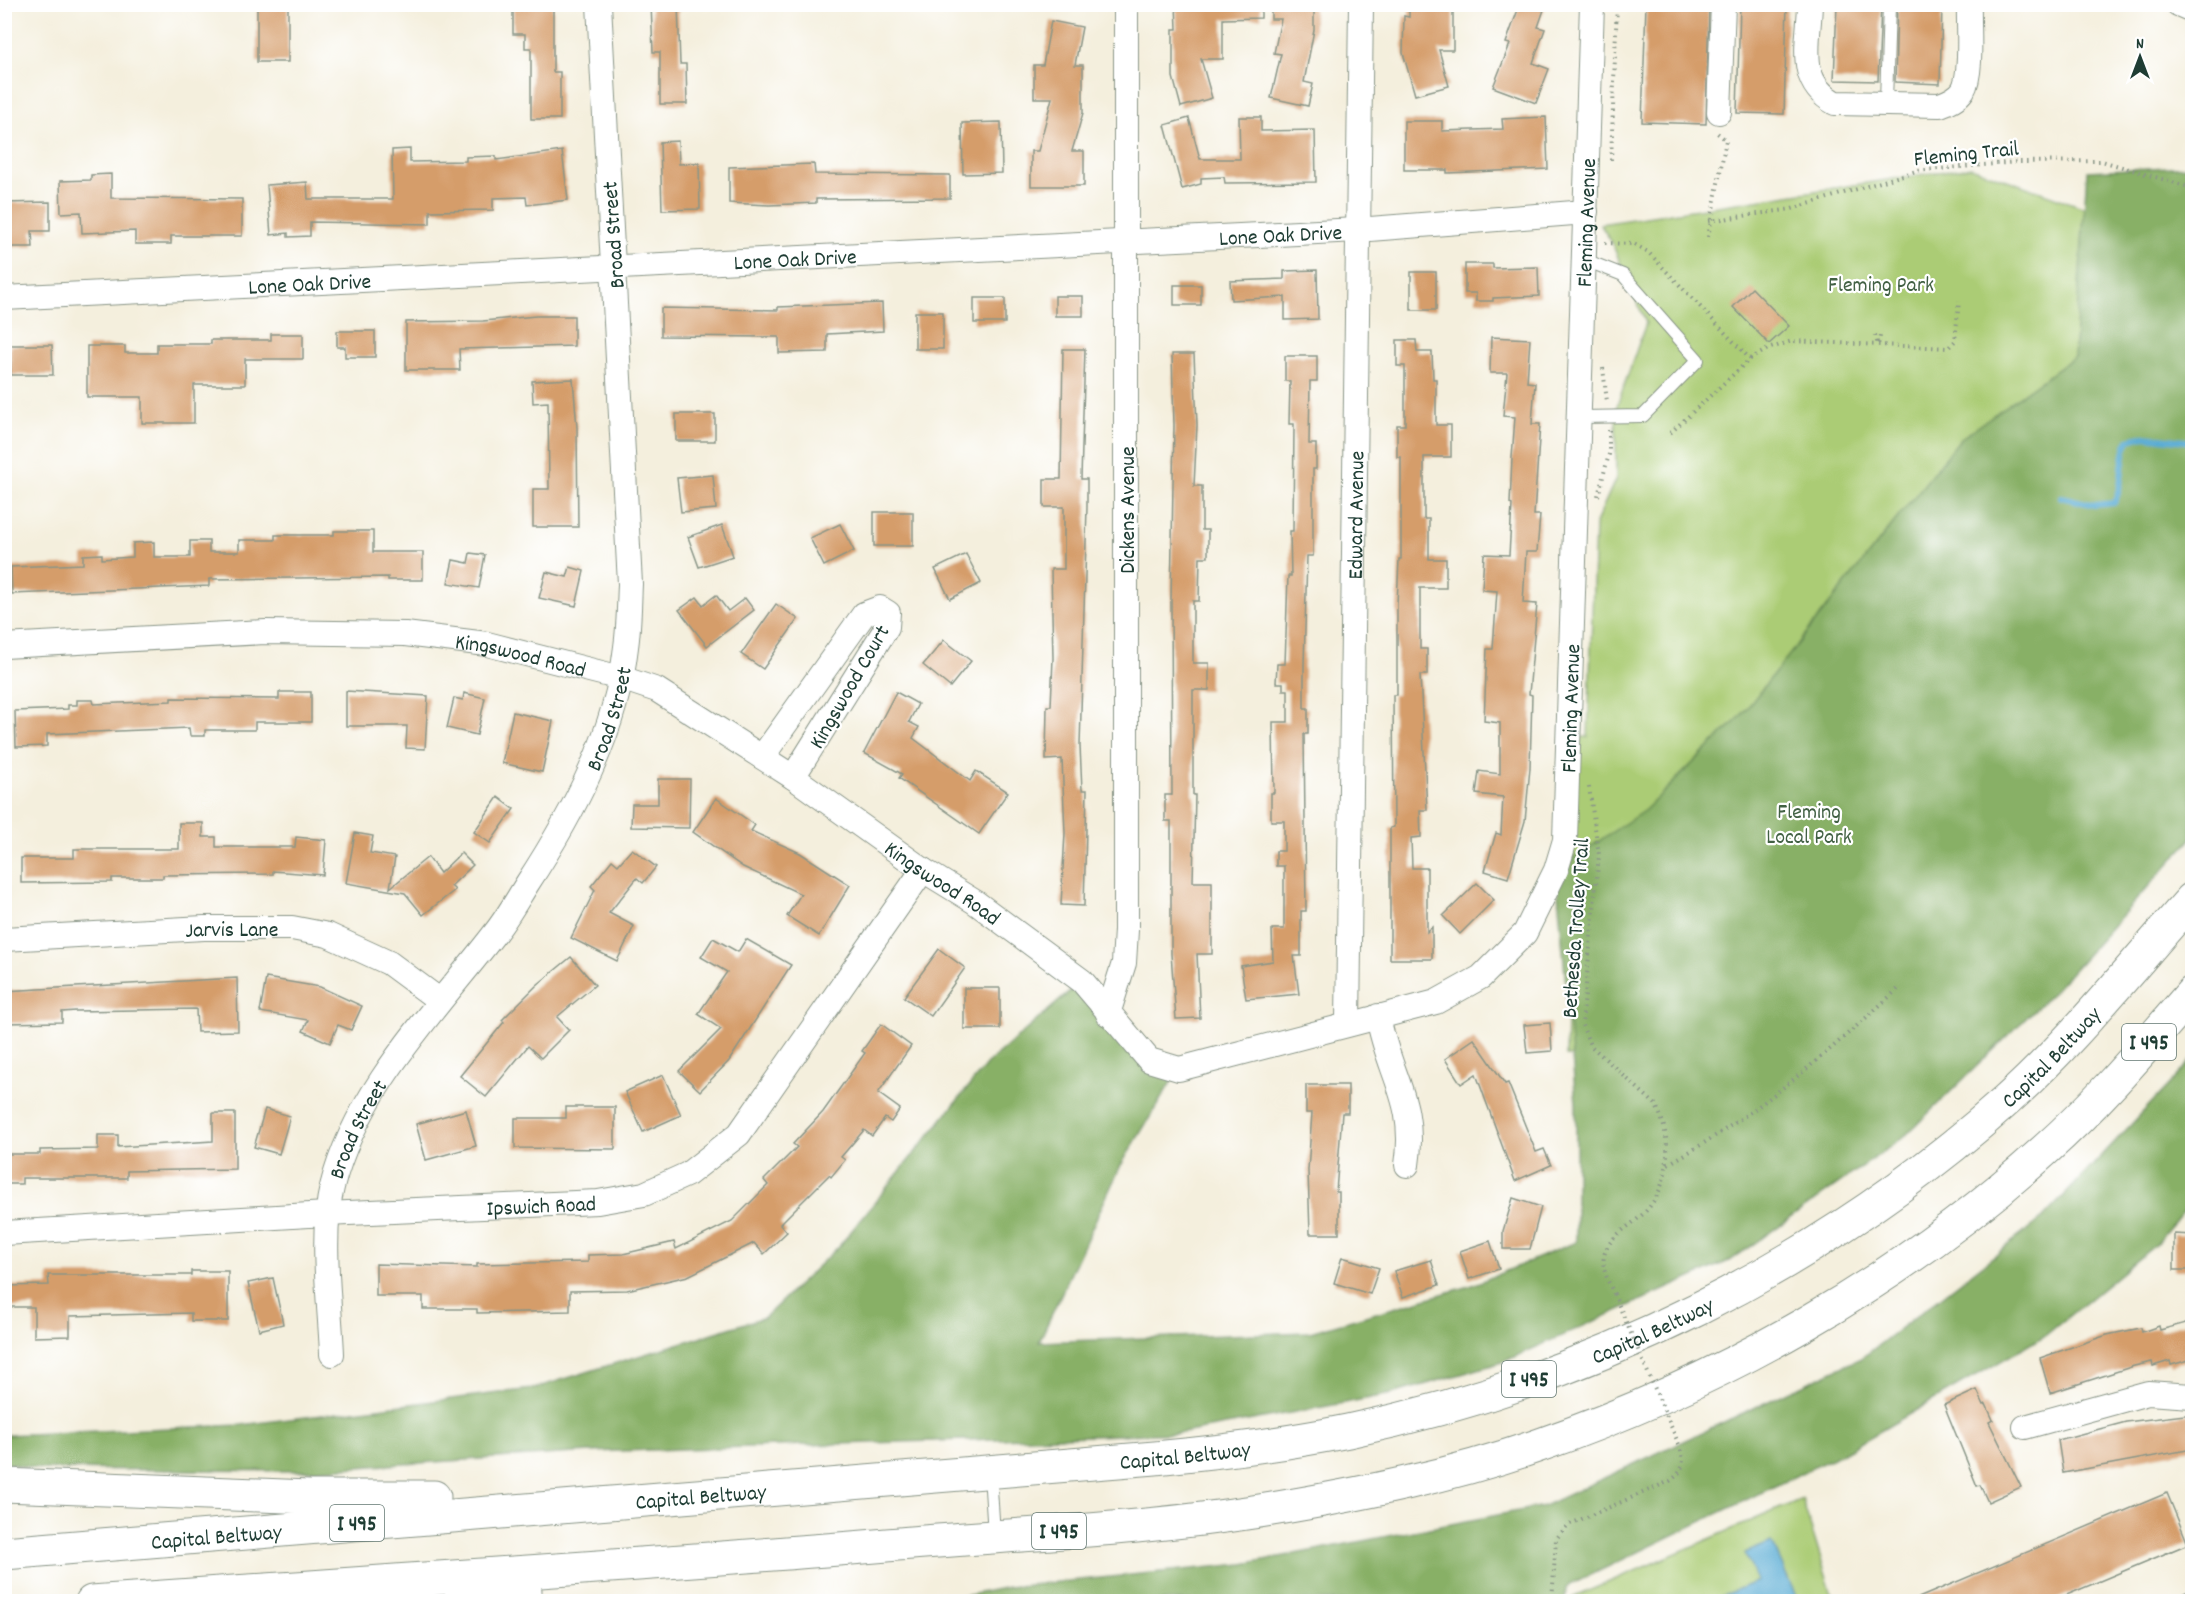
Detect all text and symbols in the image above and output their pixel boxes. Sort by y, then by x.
north arrow [2110,27,2170,87]
text: N [2136,33,2144,56]
street label: Fleming Trail [1912,135,2020,176]
street label: Fleming Avenue [1571,158,1606,288]
street label: Broad Street [596,180,635,289]
street label: Lone Oak Drive [1218,219,1343,256]
street label: Lone Oak Drive [733,243,857,280]
street label: Lone Oak Drive [247,268,372,305]
park label: Fleming Park [1828,271,1934,302]
street label: Dickens Avenue [1114,446,1145,574]
street label: Edward Avenue [1342,451,1374,580]
street label: Kingswood Court [803,620,899,756]
street label: Kingswood Road [453,628,589,687]
street label: Fleming Avenue [1555,643,1590,773]
street label: Broad Street [580,664,642,777]
park label: Fleming Local Park [1766,798,1852,854]
street label: Kingswood Road [877,835,1006,935]
street label: Bethesda Trolley Trail [1556,837,1599,1019]
street label: Jarvis Lane [184,916,278,948]
street label: Capital Beltway [1996,1001,2111,1117]
road number: I 495 [2122,1024,2176,1060]
street label: Broad Street [323,1074,397,1183]
street label: Ipswich Road [486,1190,597,1226]
street label: Capital Beltway [1588,1291,1721,1374]
road number: I 495 [1502,1361,1556,1397]
street label: Capital Beltway [1119,1435,1254,1480]
street label: Capital Beltway [634,1478,769,1520]
road number: I 495 [330,1505,384,1541]
road number: I 495 [1032,1513,1086,1549]
street label: Capital Beltway [150,1518,284,1560]

